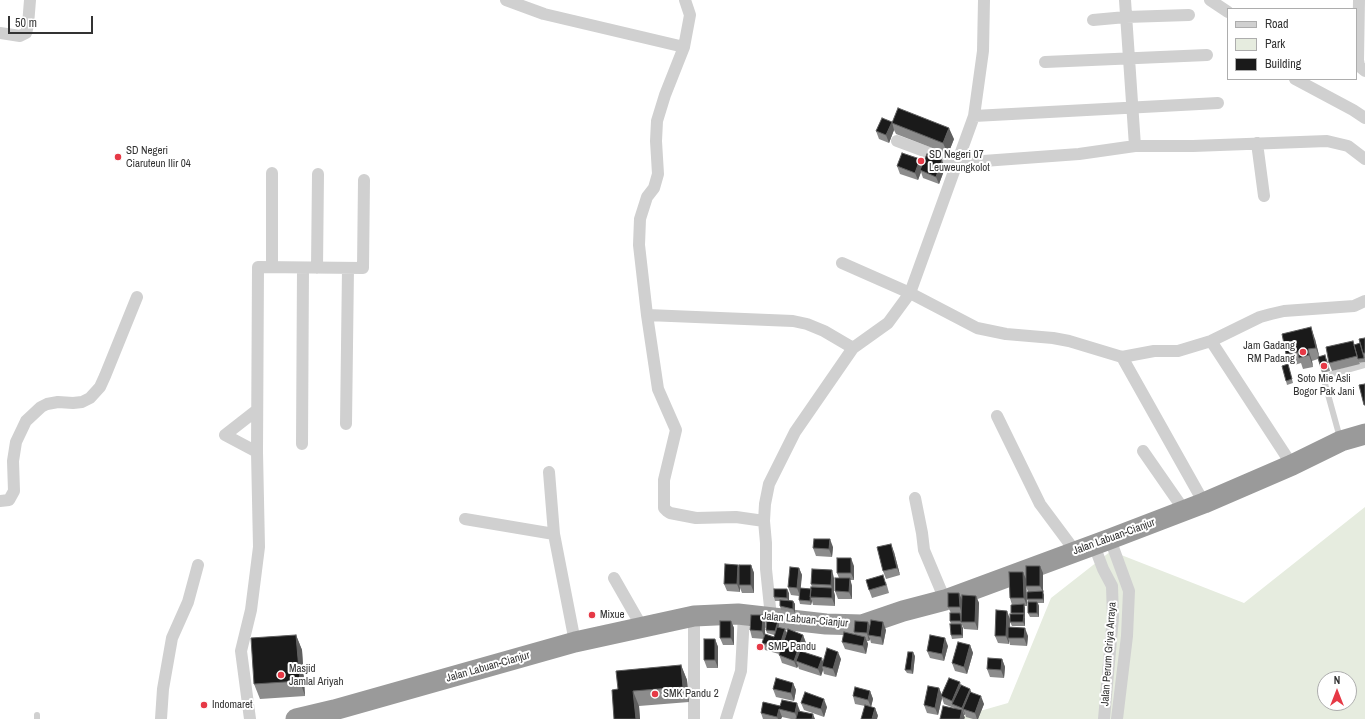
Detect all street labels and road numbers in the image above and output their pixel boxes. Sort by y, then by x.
street label: Jalan Labuan-Cianjur [1071,516,1157,558]
street label: Jalan Perum Griya Arraya [1099,602,1119,706]
street label: Jalan Labuan-Cianjur [761,610,849,630]
street label: Jalan Labuan-Cianjur [445,649,531,685]

